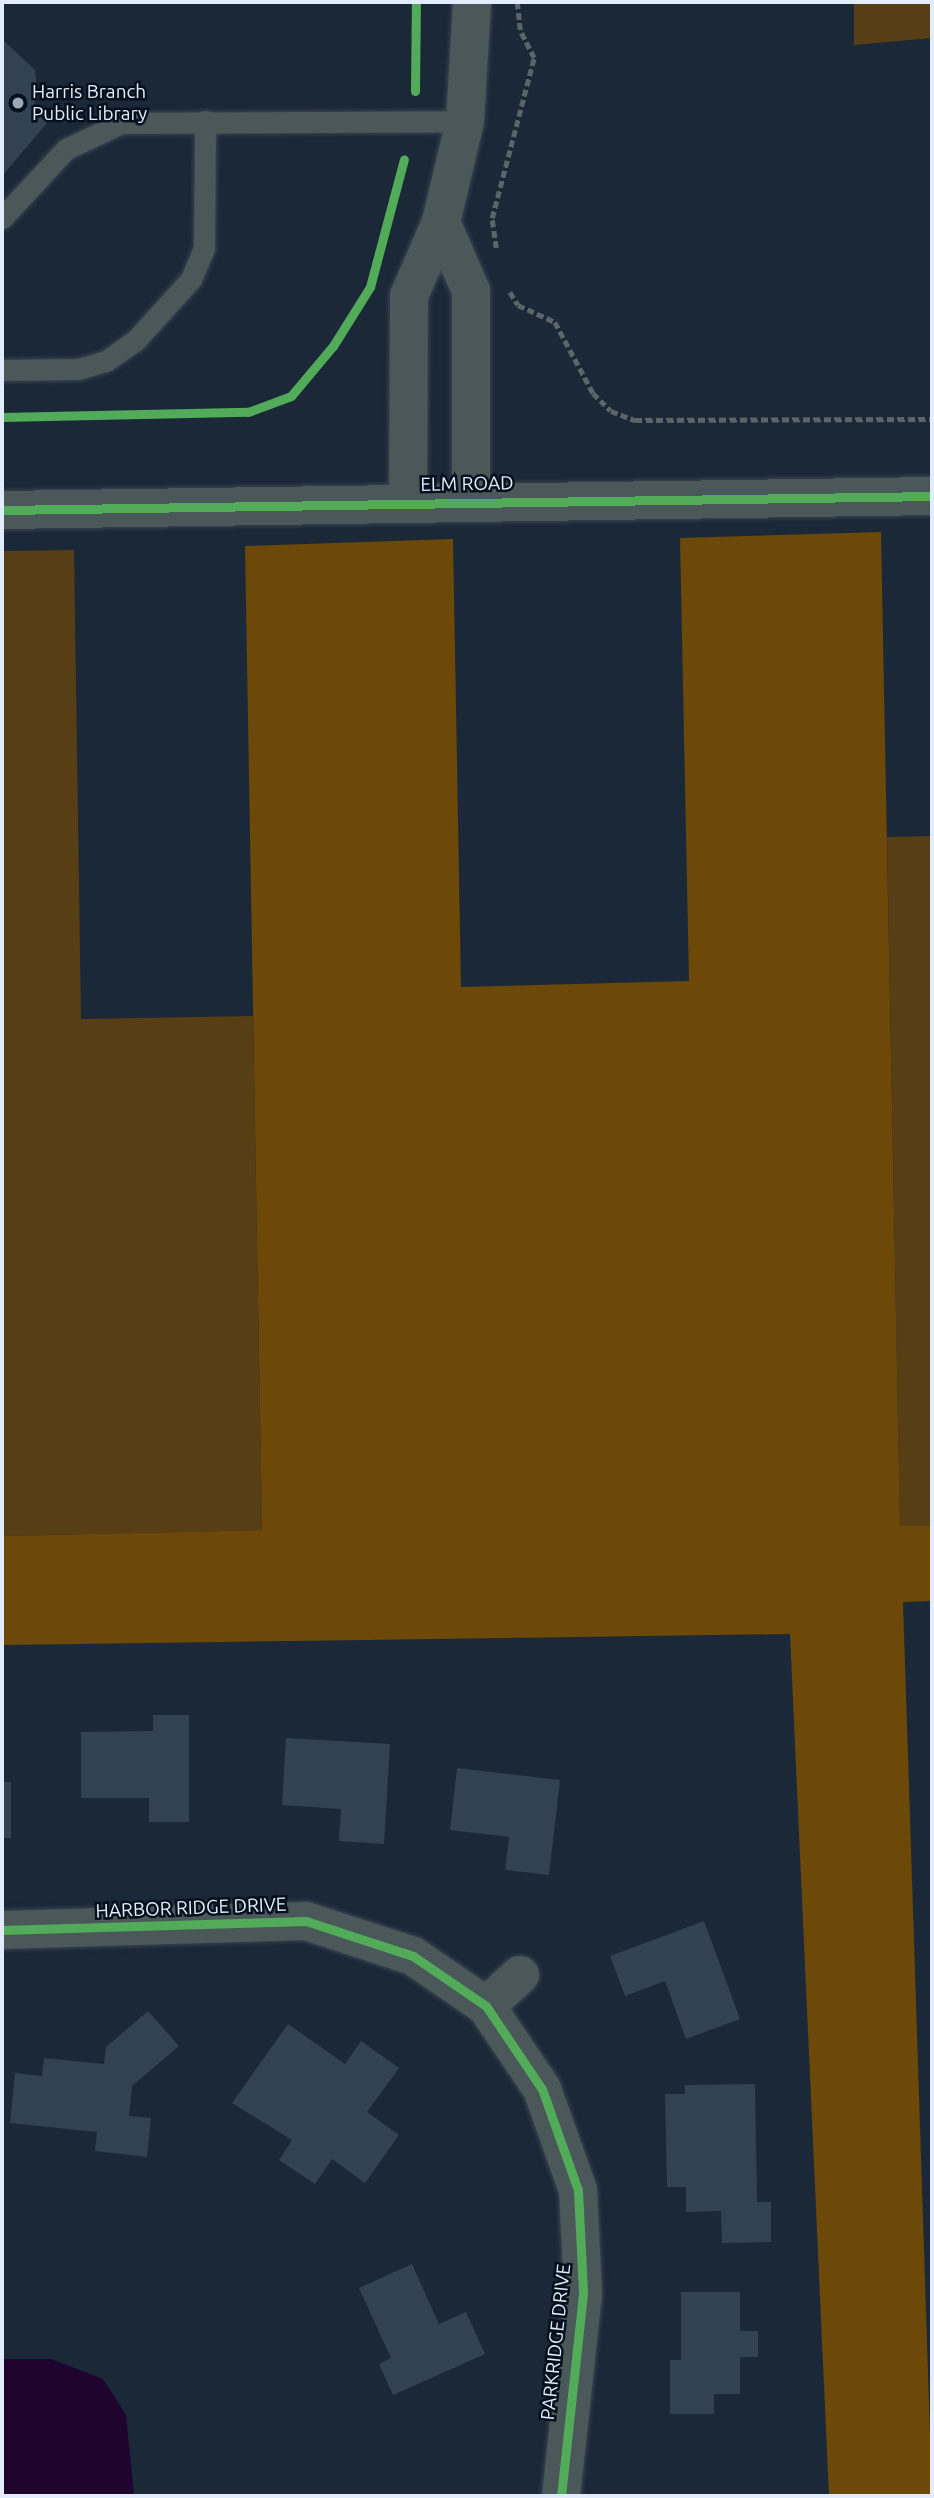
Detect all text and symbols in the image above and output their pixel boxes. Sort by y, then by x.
place label: Harris Branch Public Library [32,81,147,125]
marker: Harris Branch Public Library [10,95,26,111]
street label: ELM ROAD [420,472,514,496]
street label: HARBOR RIDGE DRIVE [95,1893,287,1923]
street label: PARKRIDGE DRIVE [536,2263,576,2421]

